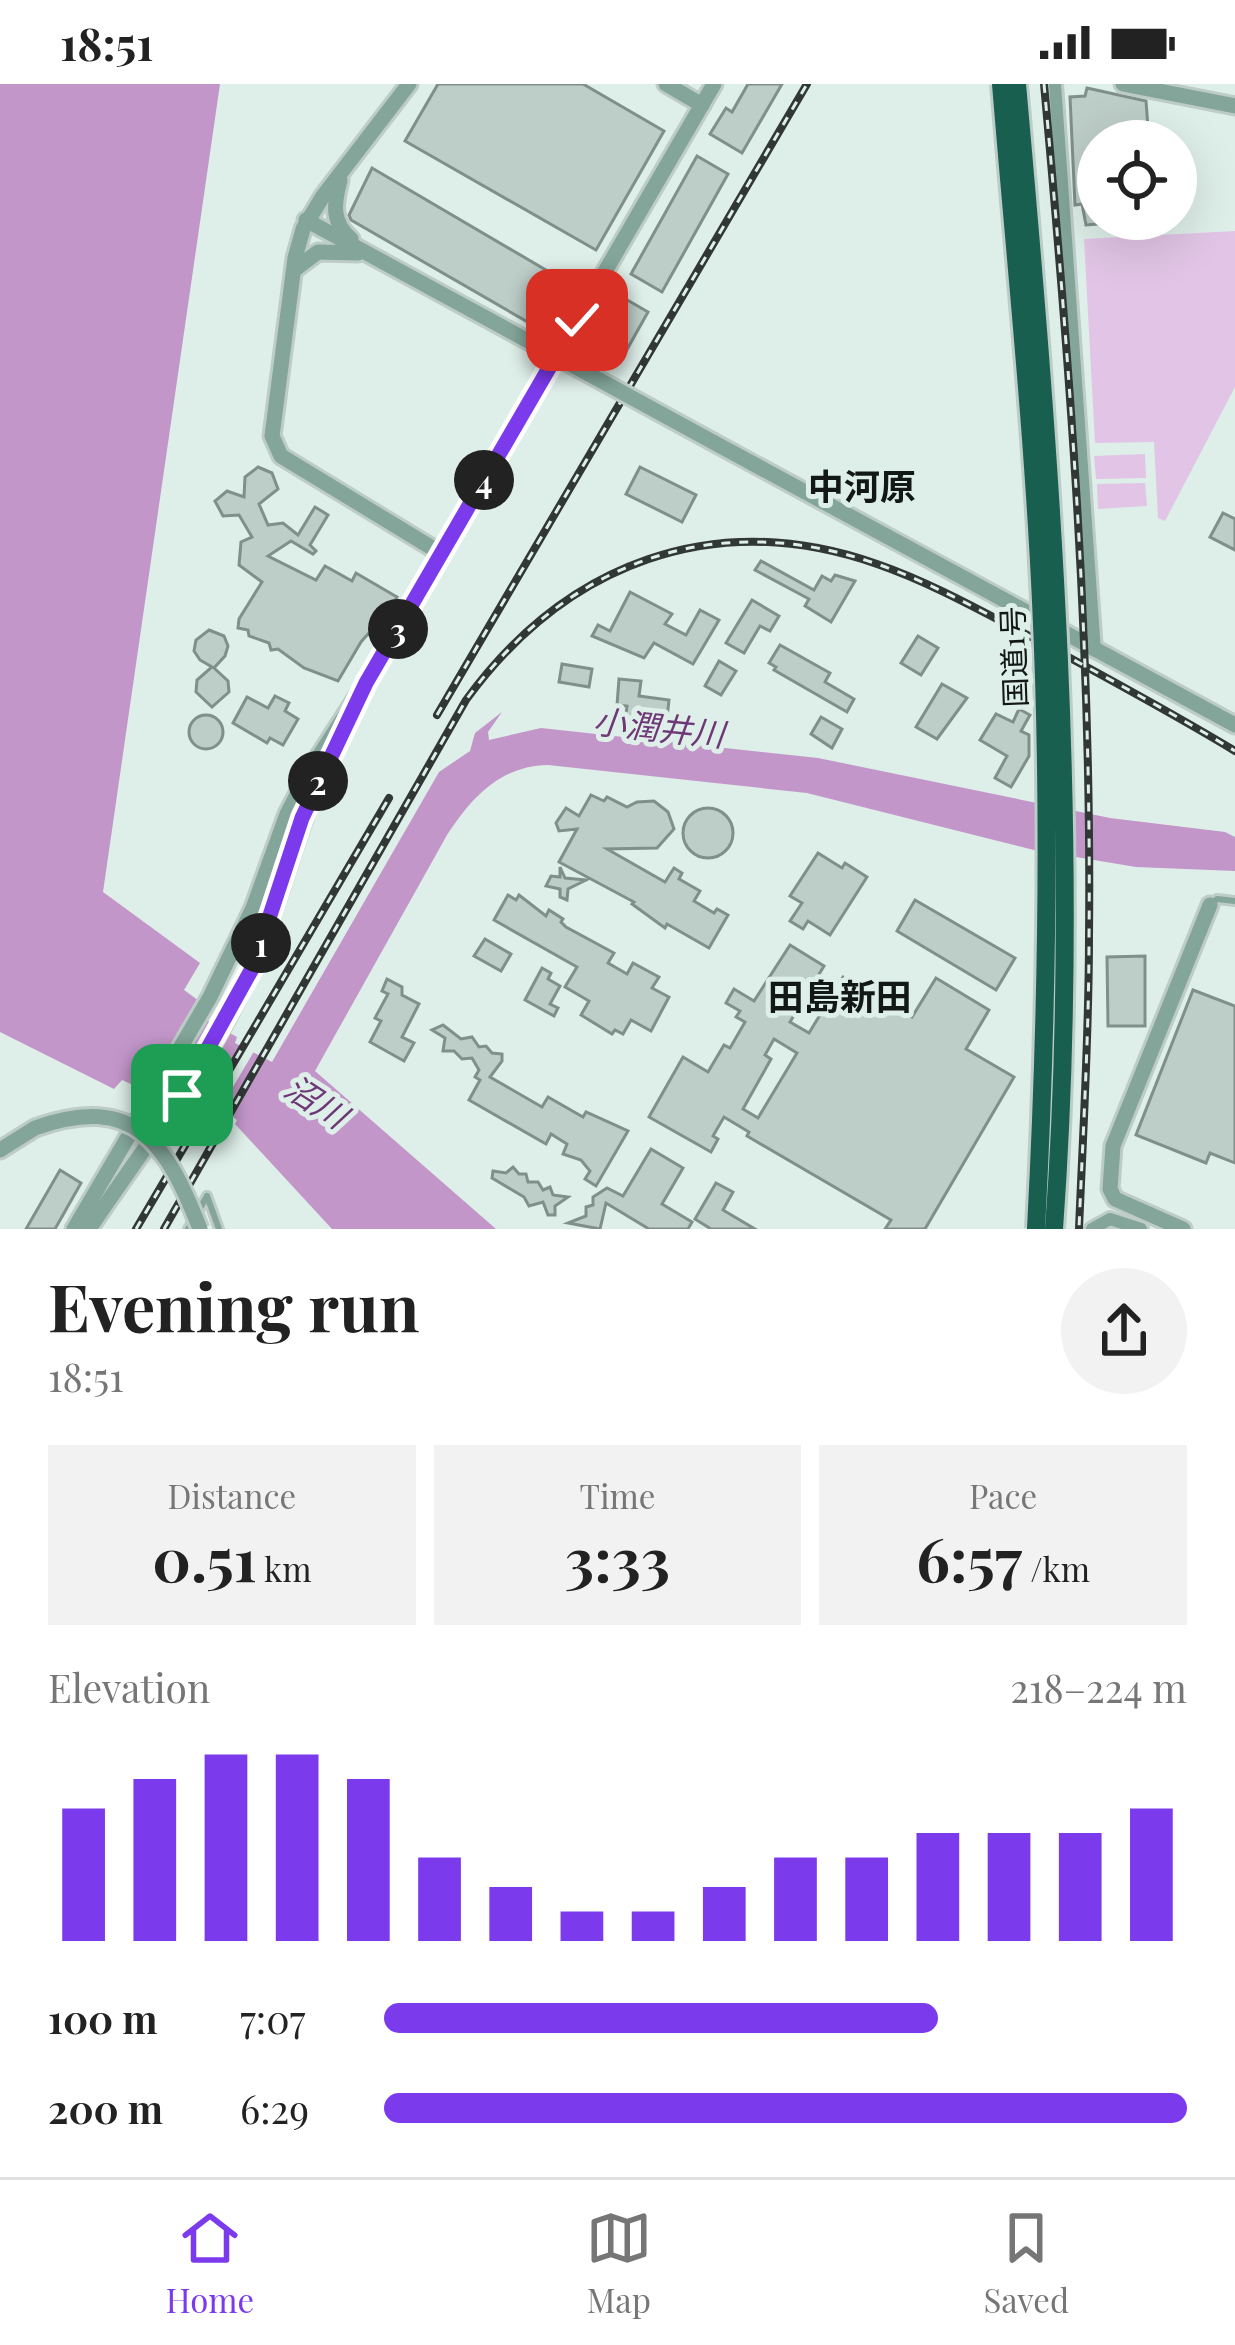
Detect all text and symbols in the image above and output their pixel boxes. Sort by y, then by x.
text: 18:51 [60,12,153,72]
map controls [1077,120,1197,240]
button: locate [1077,120,1197,240]
pin [526,269,628,371]
icon: check [544,287,610,353]
pin: 4 [454,450,514,510]
text: 4 [475,458,493,502]
district label: 中河原 [808,461,916,509]
pin: 3 [368,599,428,659]
street label: 国道1号 [991,606,1035,708]
text: 3 [390,607,406,651]
water label: 小潤井川 [591,697,730,755]
pin: 2 [288,751,348,811]
text: 2 [309,759,327,803]
pin: 1 [231,913,291,973]
text: 1 [255,921,267,965]
district label: 田島新田 [768,971,912,1019]
pin [131,1044,233,1146]
icon: arrive [149,1062,215,1128]
water label: 沼川 [277,1064,359,1138]
text: Evening run [48,1261,420,1349]
button: share [1061,1268,1187,1394]
text: 18:51 [48,1350,124,1402]
text: Distance [167,1473,296,1517]
text: Time [579,1473,656,1517]
text: Pace [969,1473,1037,1517]
text: 0.51 [152,1517,257,1597]
text: 3:33 [565,1517,670,1597]
text: 6:57 [916,1517,1022,1597]
text: km [257,1546,311,1590]
text: /km [1022,1546,1090,1590]
text: Elevation [48,1661,210,1713]
text: 218–224 m [1010,1661,1187,1713]
text: 100 m [48,1992,158,2044]
text: 7:07 [240,1992,305,2044]
text: 200 m [48,2082,163,2134]
text: 6:29 [240,2082,309,2134]
tab: Home [166,2205,254,2321]
tab: Map [586,2205,652,2321]
tab: Saved [983,2205,1069,2321]

